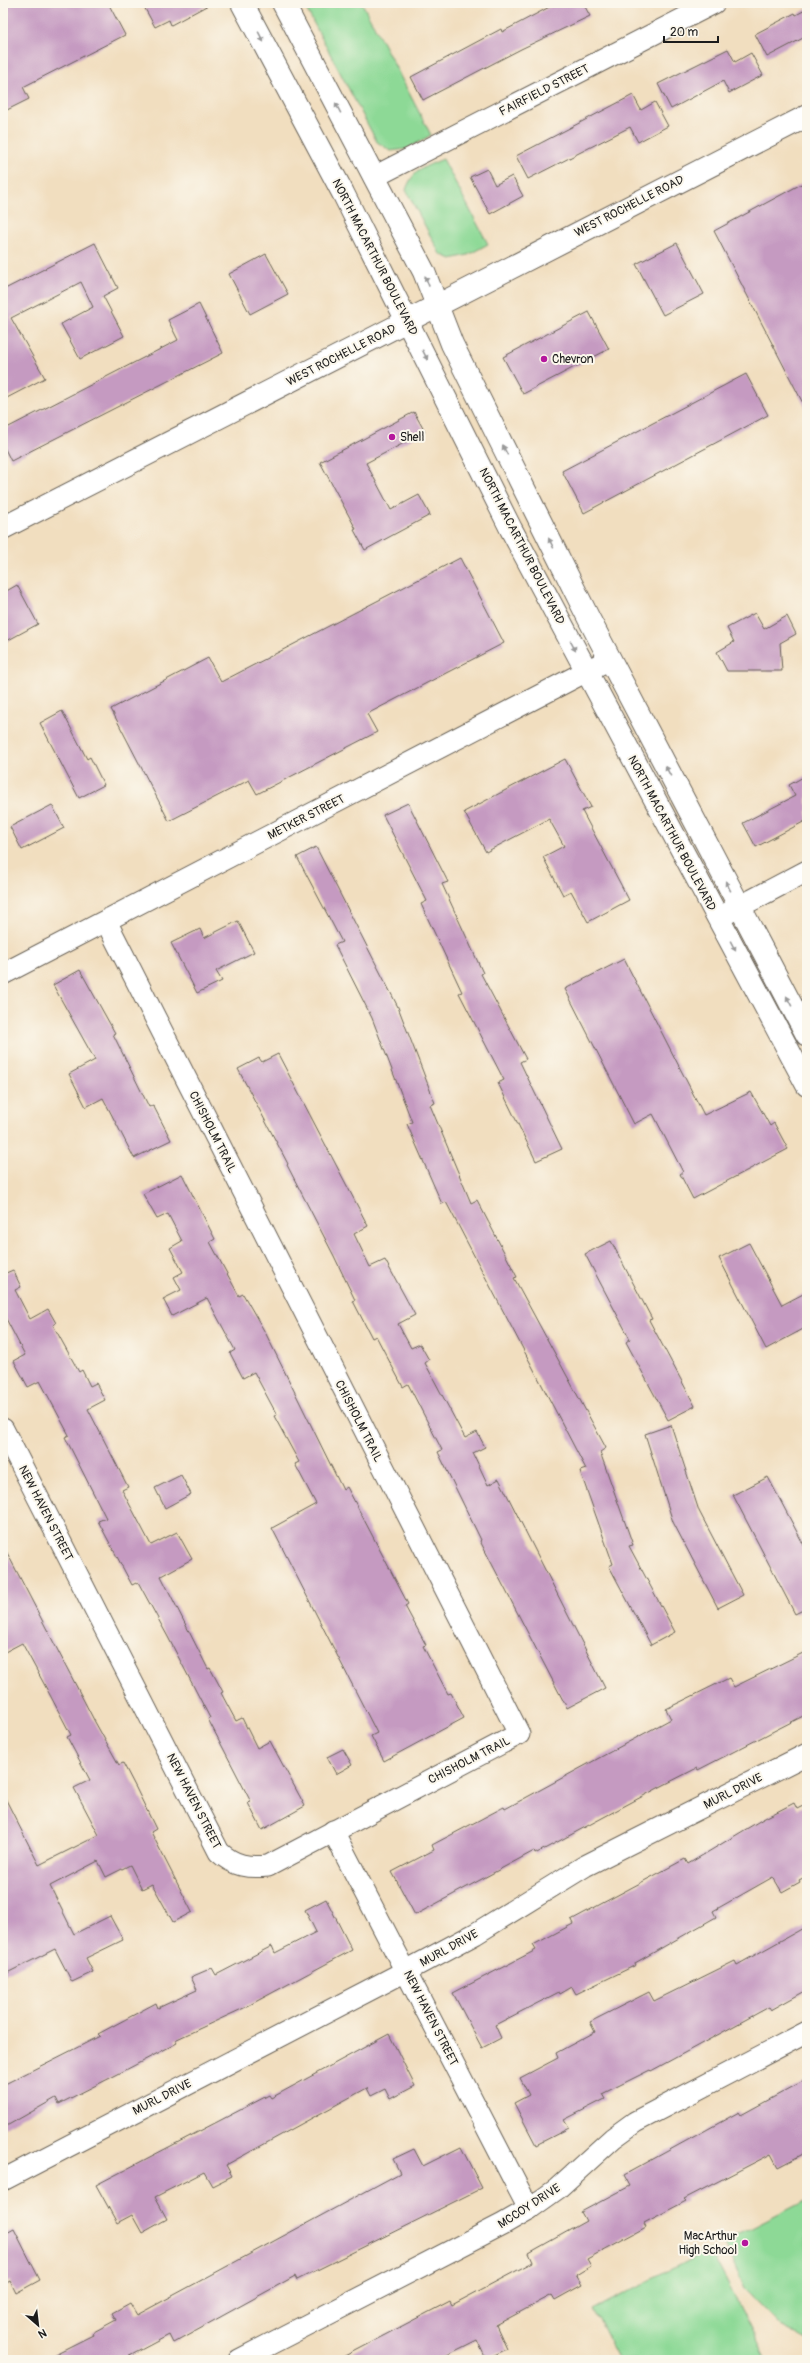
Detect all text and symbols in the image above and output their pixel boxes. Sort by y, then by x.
scale bar [664,18,718,44]
text: 20 m [670,25,699,40]
one-way arrow [257,32,264,43]
street label: FAIRFIELD STREET [497,61,592,120]
one-way arrow [335,103,342,114]
street label: WEST ROCHELLE ROAD [572,172,687,241]
street label: NORTH MACARTHUR BOULEVARD [328,176,421,338]
one-way arrow [424,275,430,287]
street label: WEST ROCHELLE ROAD [284,321,399,390]
one-way arrow [422,350,428,361]
place label: Chevron [552,352,594,367]
marker: Chevron [539,354,549,364]
place label: Shell [400,430,424,445]
marker: Shell [387,432,397,442]
one-way arrow [502,444,508,456]
street label: NORTH MACARTHUR BOULEVARD [475,465,568,627]
one-way arrow [548,537,554,548]
one-way arrow [570,640,576,652]
street label: NORTH MACARTHUR BOULEVARD [624,753,719,914]
one-way arrow [665,765,671,776]
street label: METKER STREET [265,791,347,843]
one-way arrow [725,880,731,892]
one-way arrow [729,940,736,952]
one-way arrow [785,995,792,1007]
street label: CHISHOLM TRAIL [185,1089,240,1176]
street label: CHISHOLM TRAIL [331,1378,386,1465]
street label: NEW HAVEN STREET [15,1463,76,1564]
street label: CHISHOLM TRAIL [426,1733,513,1788]
street label: NEW HAVEN STREET [163,1751,224,1852]
street label: MURL DRIVE [701,1770,765,1813]
street label: MURL DRIVE [418,1926,481,1971]
street label: NEW HAVEN STREET [400,1968,461,2069]
street label: MURL DRIVE [130,2076,194,2119]
street label: MCCOY DRIVE [495,2181,563,2232]
place label: MacArthur High School [678,2229,738,2258]
marker: MacArthur High School [740,2238,750,2248]
north arrow [18,2305,58,2345]
text: N [36,2326,49,2341]

